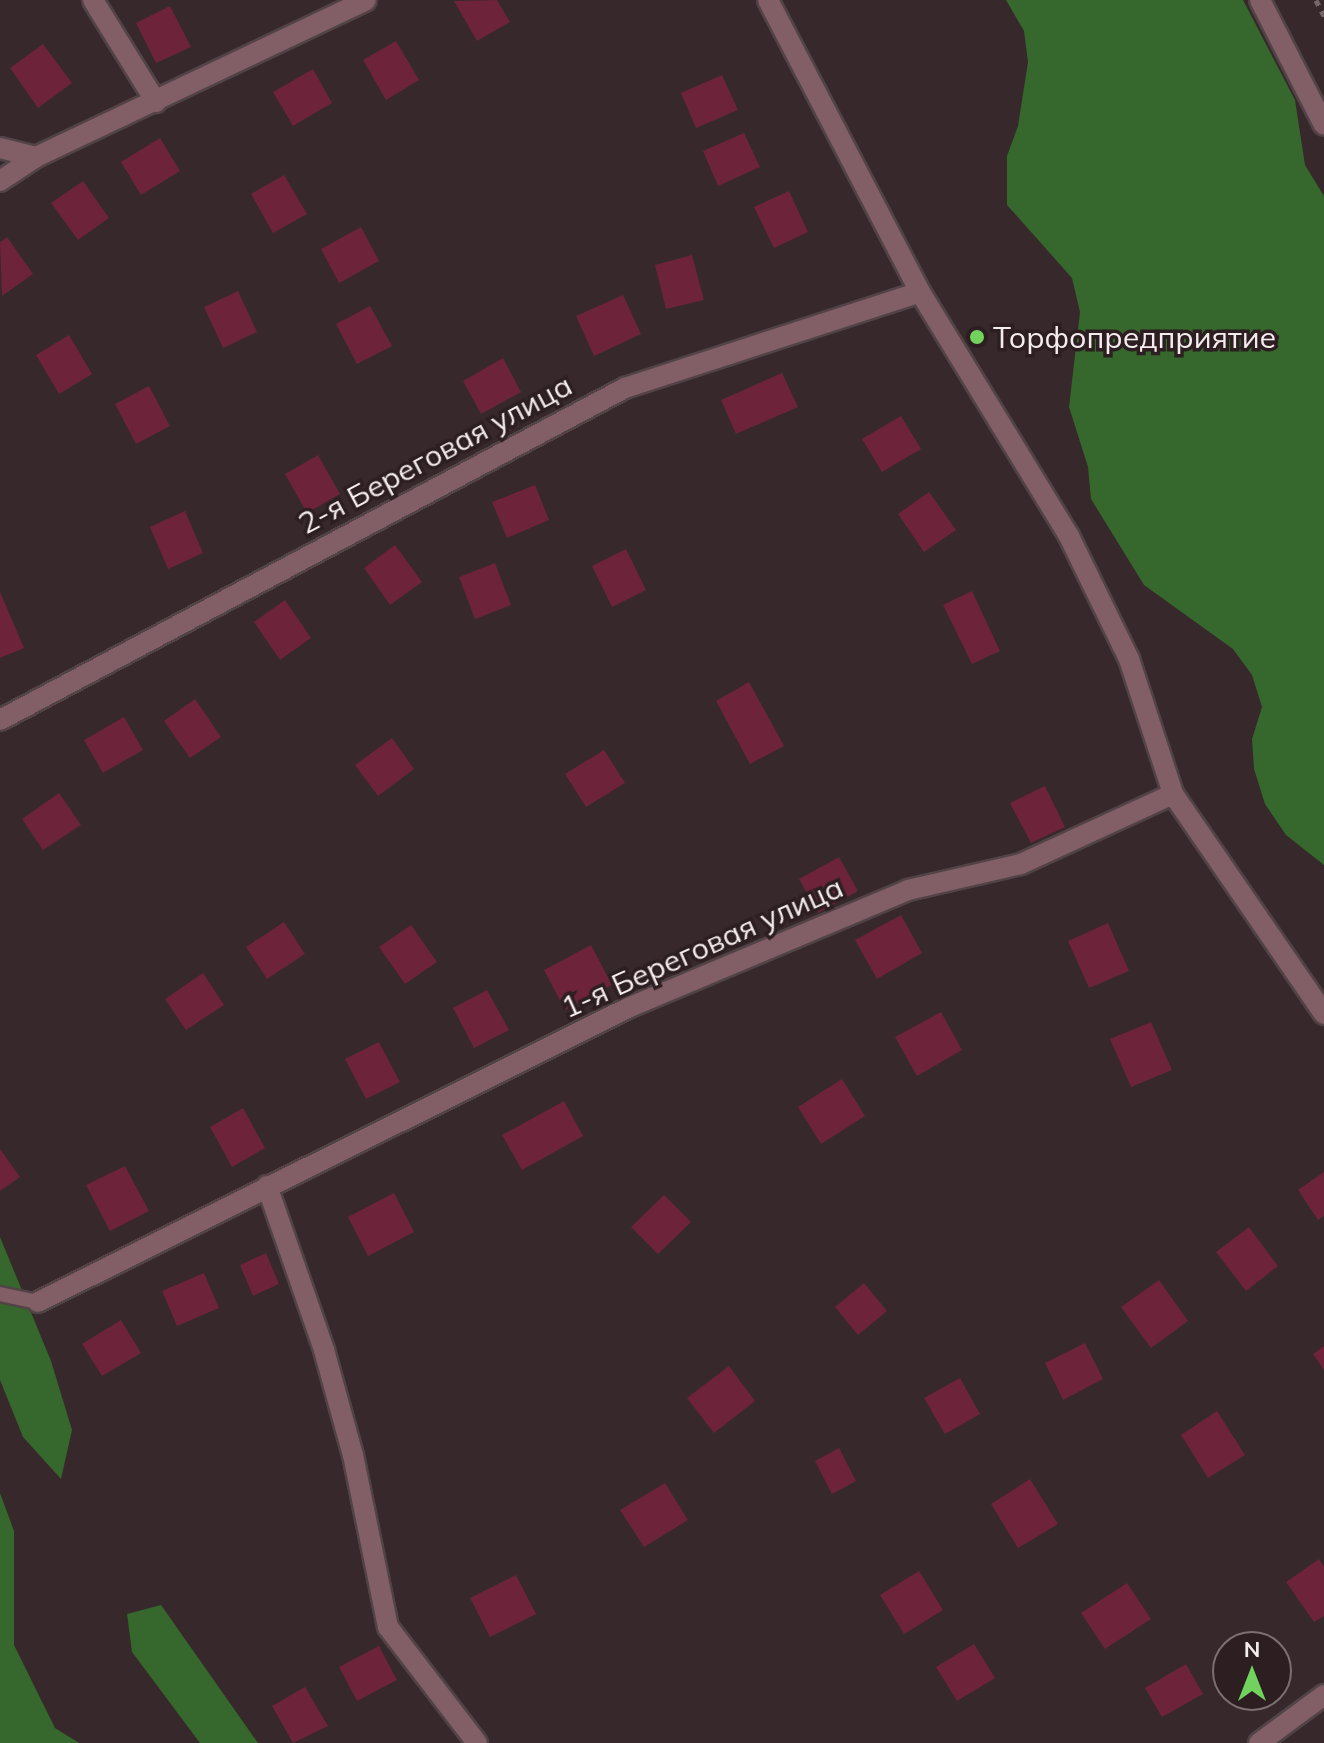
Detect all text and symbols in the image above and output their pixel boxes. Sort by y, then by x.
place label: Торфопредприятие [993,319,1276,355]
marker: Торфопредприятие [968,328,986,346]
street label: 2-я Береговая улица [292,367,578,541]
street label: 1-я Береговая улица [556,869,848,1025]
north arrow [1212,1631,1292,1711]
text: N [1244,1635,1260,1663]

